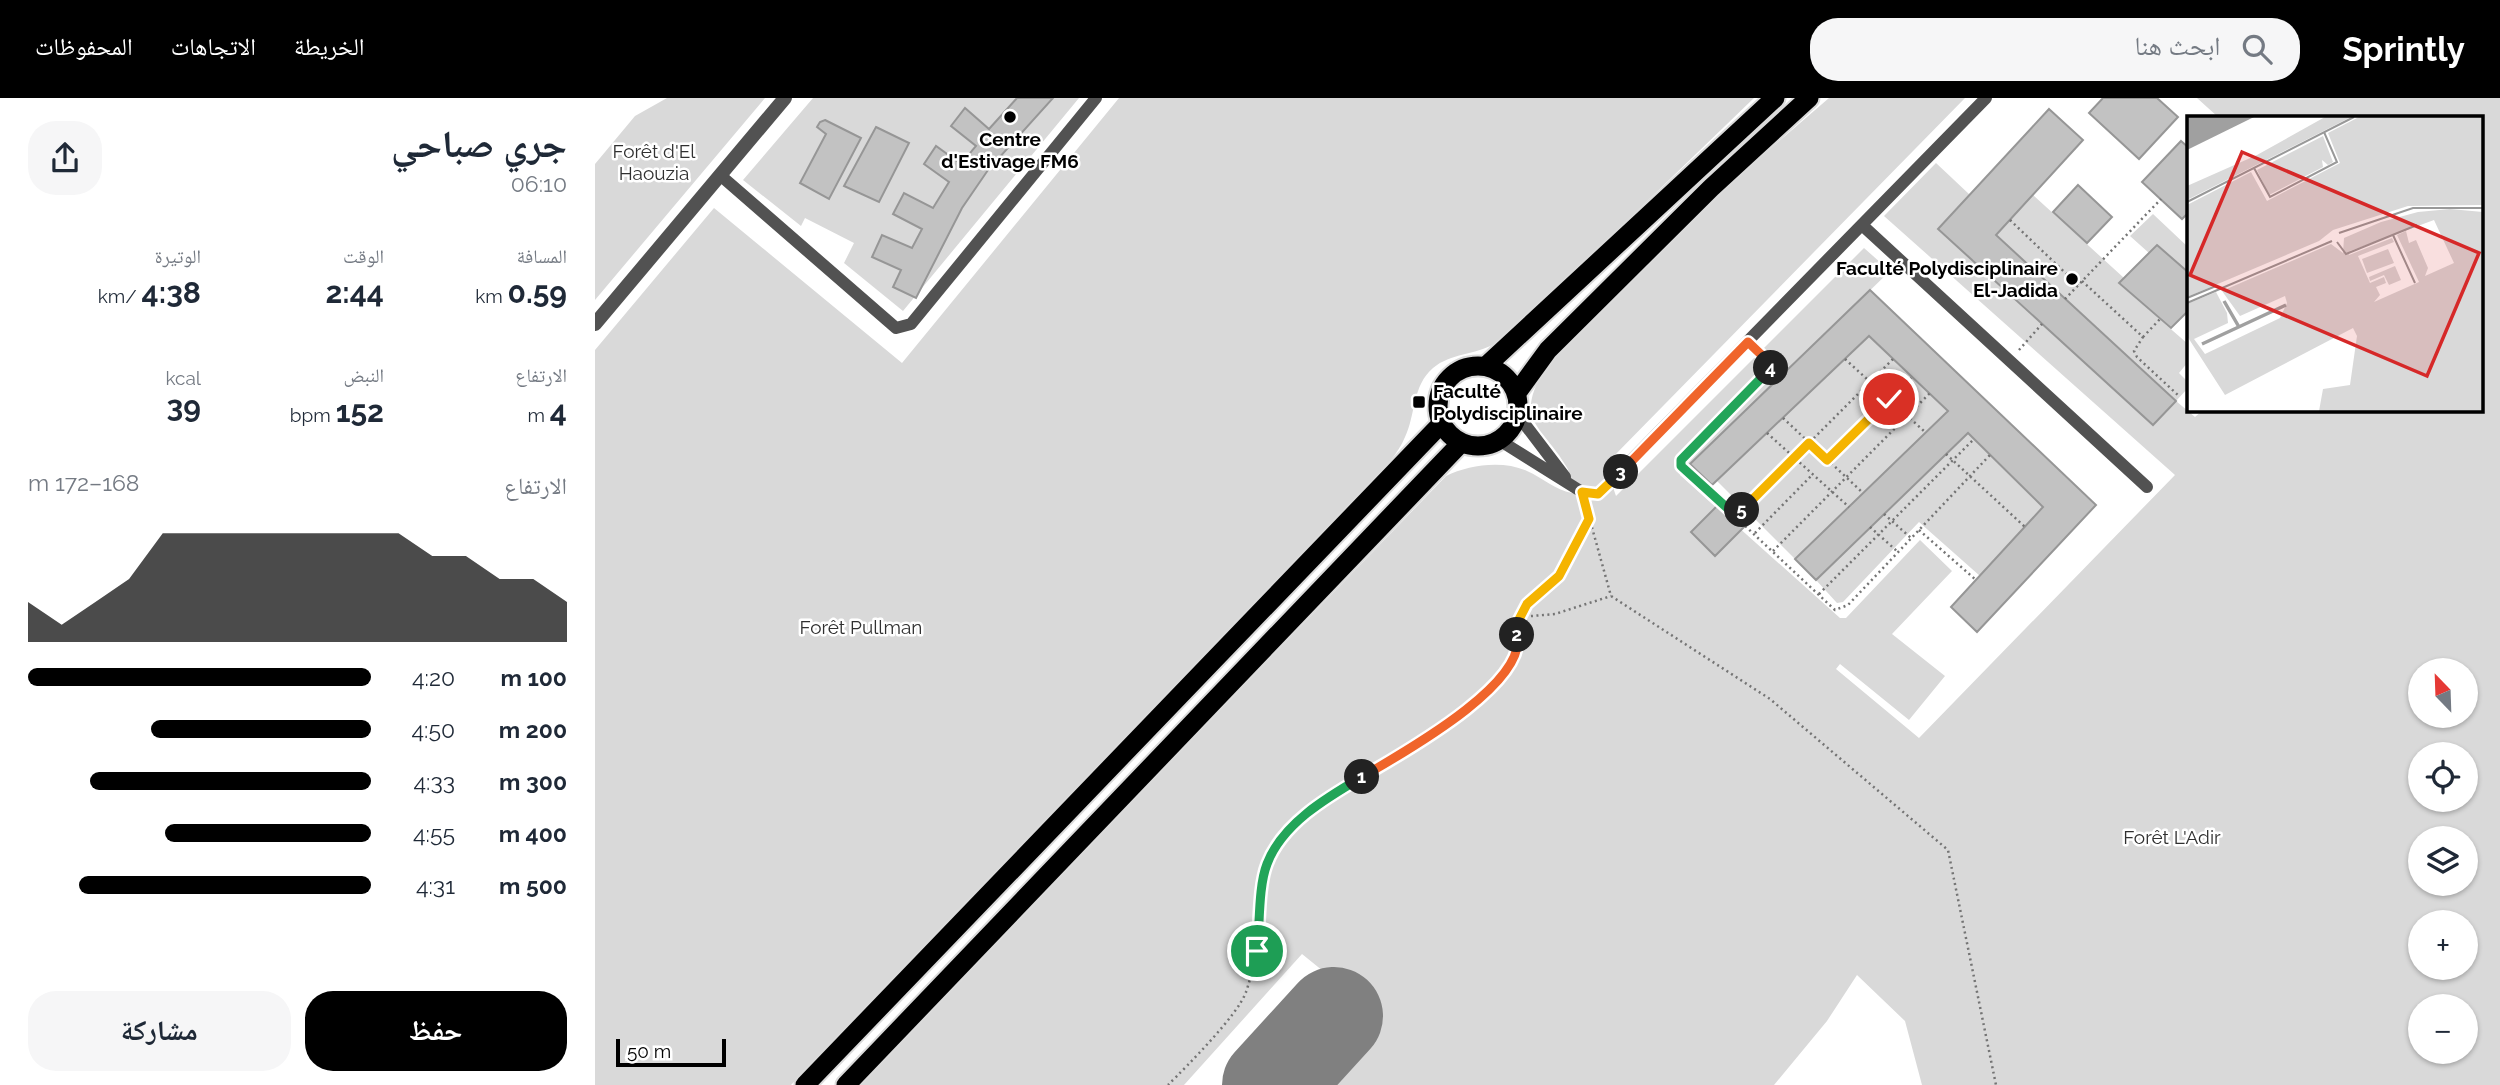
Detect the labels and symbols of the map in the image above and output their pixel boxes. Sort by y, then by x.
marker: Centre d'Estivage FM6 [1002,109,1018,125]
inset map [2187,116,2483,411]
place label: Centre d'Estivage FM6 [941,128,1079,172]
park label: Forêt d'El Haouzia [613,140,696,184]
place label: Faculté Polydisciplinaire El-Jadida [1836,257,2058,301]
marker: Faculté Polydisciplinaire El-Jadida [2064,271,2080,287]
pin: 4 [1753,350,1789,386]
pin [1859,369,1919,429]
place label: Faculté Polydisciplinaire [1433,380,1583,424]
marker: Faculté Polydisciplinaire [1411,394,1427,410]
pin: 3 [1604,454,1639,490]
pin: 5 [1725,492,1759,528]
park label: Forêt Pullman [800,616,922,638]
pin: 2 [1499,618,1535,652]
north arrow [2408,658,2478,728]
pin: 1 [1345,760,1379,794]
park label: Forêt L'Adir [2123,826,2221,848]
pin [1227,921,1287,981]
scale bar [616,1036,726,1068]

